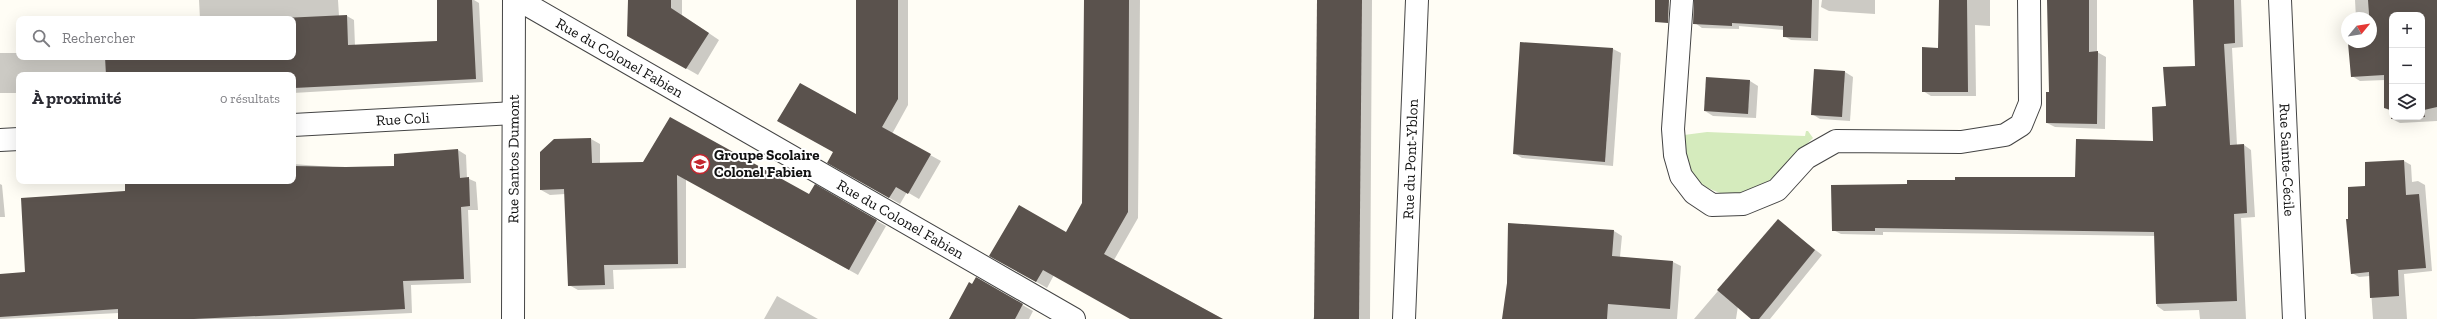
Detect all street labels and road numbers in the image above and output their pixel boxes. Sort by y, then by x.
street label: Rue du Colonel Fabien [553,14,687,102]
street label: Rue Santos Dumont [504,94,523,224]
street label: Rue du Pont-Yblon [1399,98,1422,220]
street label: Rue Sainte-Cécile [2276,103,2298,217]
street label: Rue Coli [376,109,430,129]
street label: Rue du Colonel Fabien [834,176,968,263]

